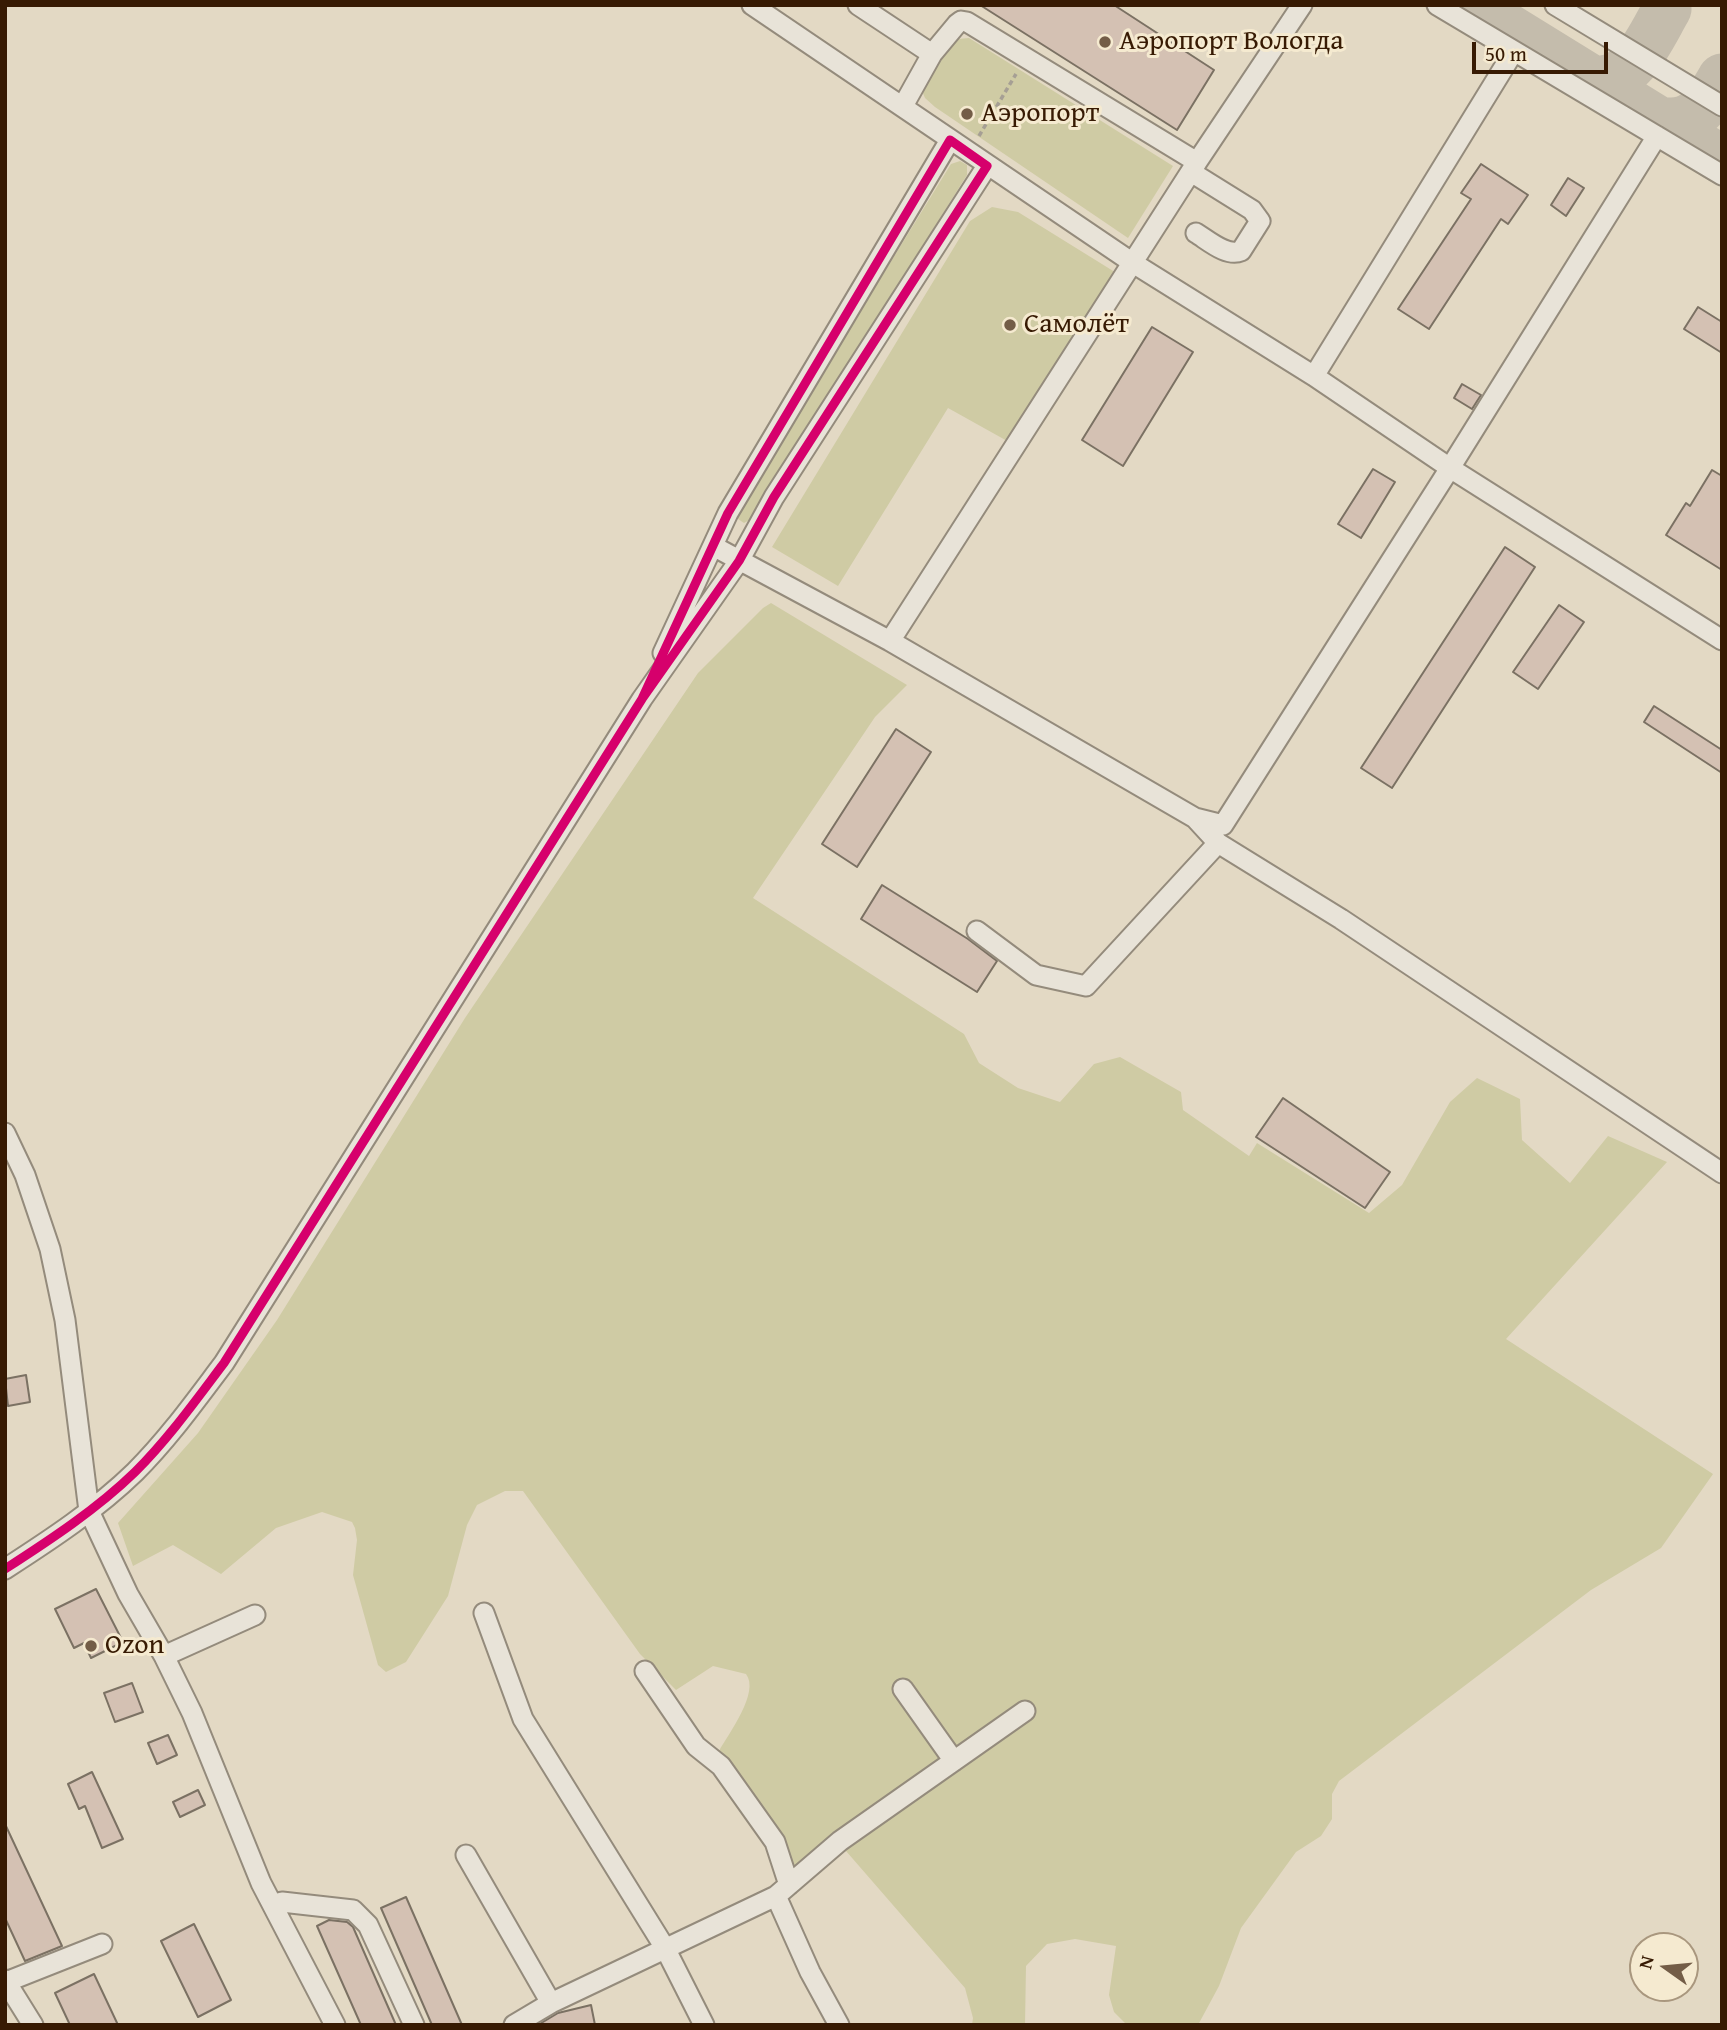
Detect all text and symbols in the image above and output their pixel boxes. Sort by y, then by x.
place label: Аэропорт Вологда [1119,25,1344,59]
scale bar [1475,28,1612,72]
marker: Аэропорт Вологда [1097,34,1113,50]
text: 50 m [1485,38,1527,69]
place label: Аэропорт [981,97,1099,131]
marker: Аэропорт [959,106,975,122]
place label: Самолёт [1024,308,1129,342]
marker: Самолёт [1002,317,1018,333]
place label: Ozon [105,1629,164,1663]
marker: Ozon [83,1638,99,1654]
north arrow [1629,1932,1699,2002]
text: N [1630,1952,1661,1972]

